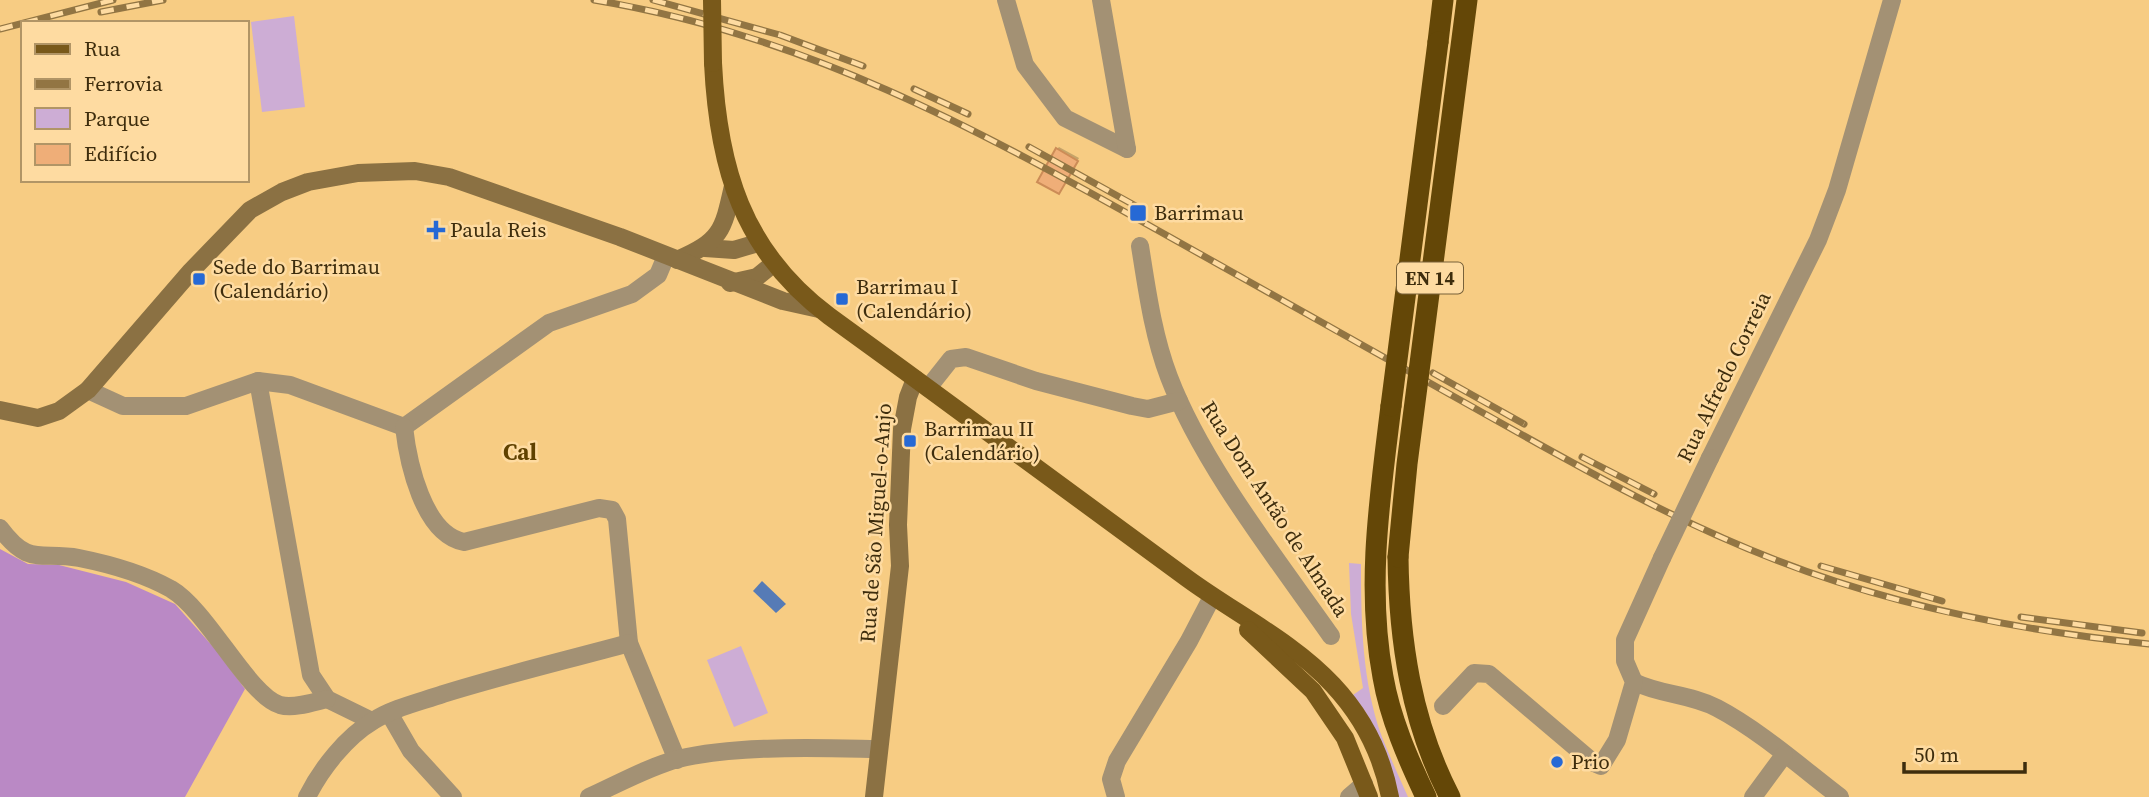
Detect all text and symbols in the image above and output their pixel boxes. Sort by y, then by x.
legend [21,21,248,182]
text: Rua [84,34,121,63]
text: Ferrovia [84,69,163,98]
text: Parque [84,104,150,133]
text: Edifício [84,139,157,168]
place label: Barrimau [1154,198,1244,227]
marker: Barrimau [1128,203,1148,223]
place label: Paula Reis [450,215,546,244]
marker: Paula Reis [428,222,444,238]
place label: Sede do Barrimau (Calendário) [213,252,380,305]
road number: EN 14 [1397,262,1463,294]
marker: Sede do Barrimau (Calendário) [191,271,207,287]
place label: Barrimau I (Calendário) [856,272,972,325]
street label: Rua Alfredo Correia [1670,286,1778,467]
marker: Barrimau I (Calendário) [834,291,850,307]
street label: Rua Dom Antão de Almada [1195,395,1356,622]
street label: Rua de São Miguel-o-Anjo [853,402,898,644]
place label: Barrimau II (Calendário) [924,414,1040,467]
marker: Barrimau II (Calendário) [902,433,918,449]
district label: Cal [503,436,537,468]
scale bar [1904,730,2025,774]
text: 50 m [1914,740,1959,769]
place label: Prio [1571,747,1610,776]
marker: Prio [1549,754,1565,770]

